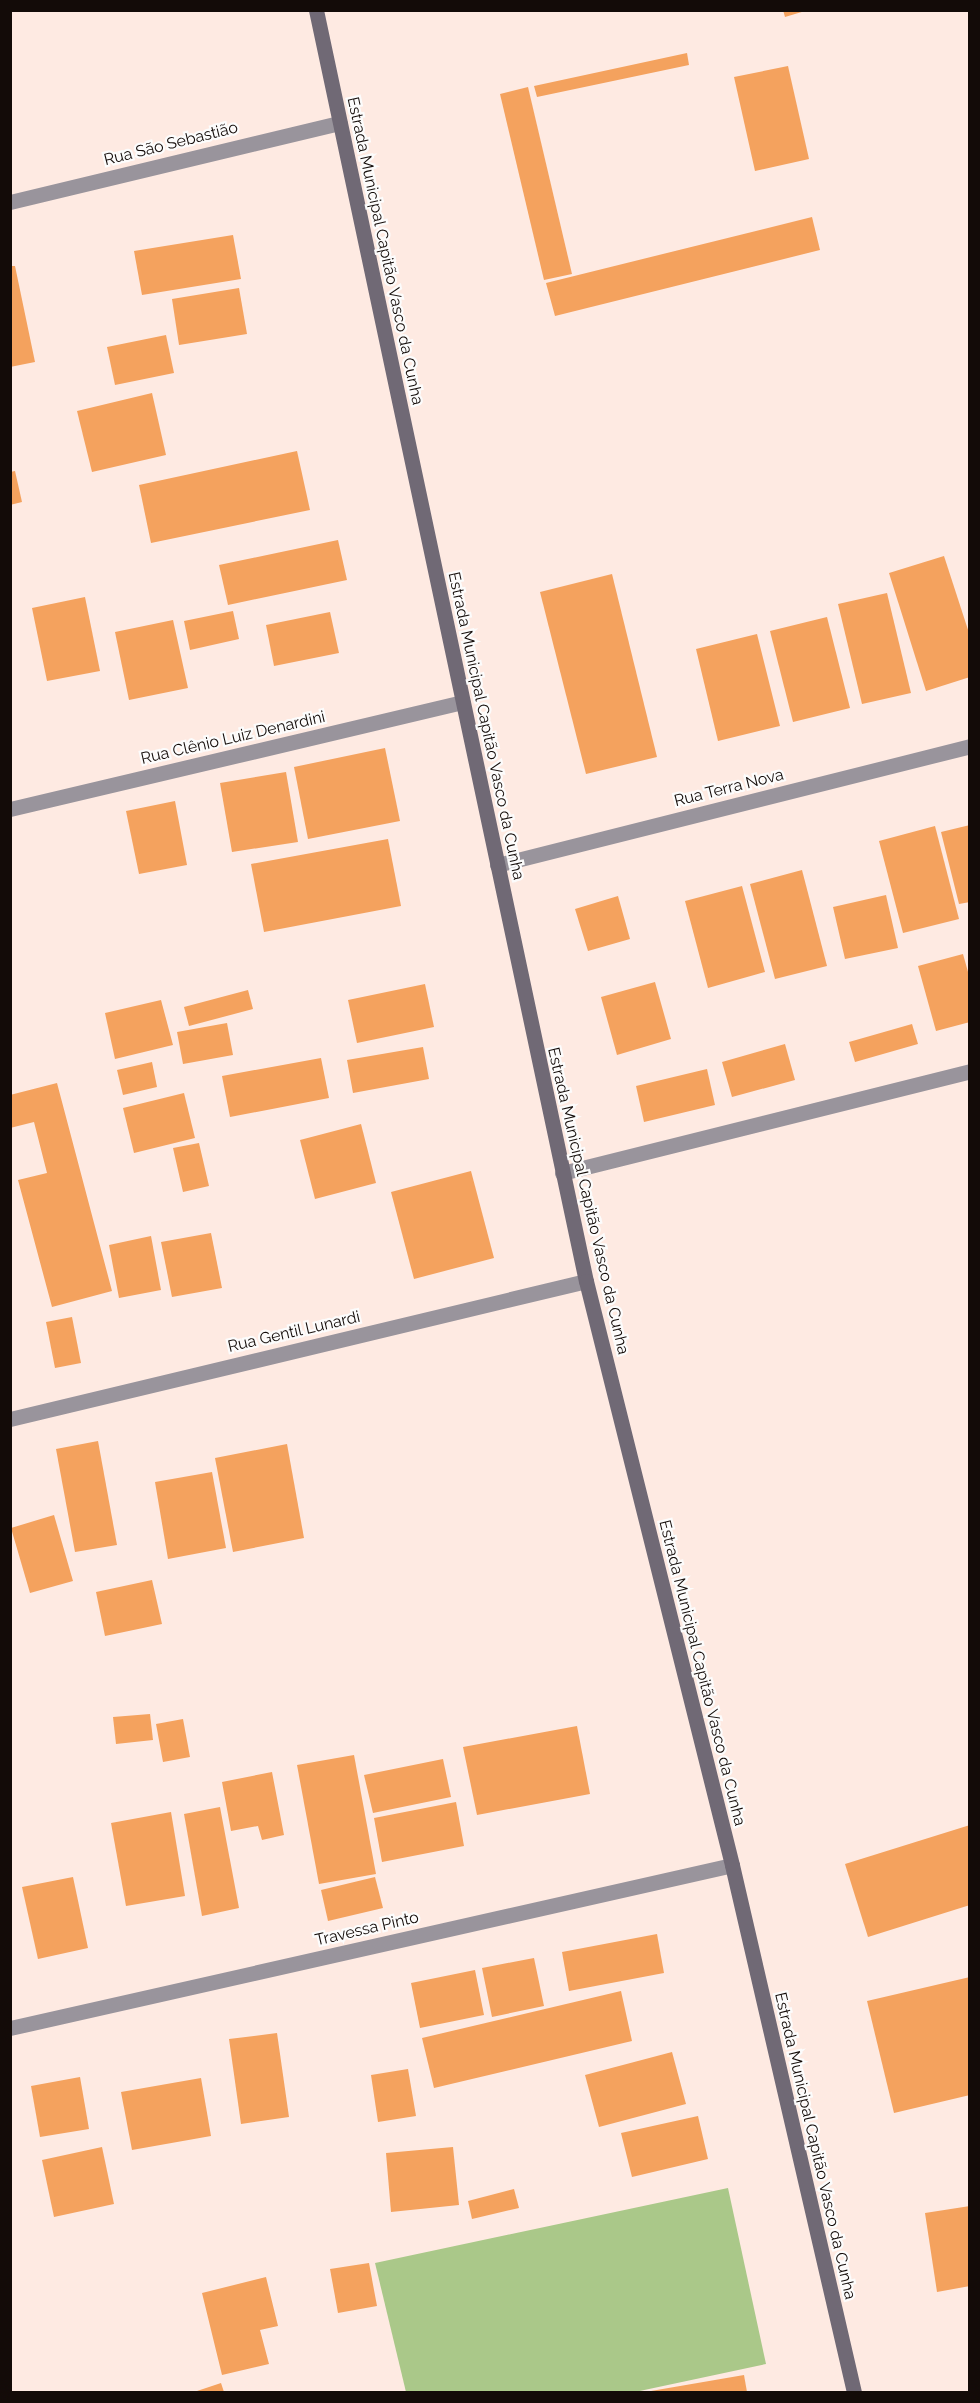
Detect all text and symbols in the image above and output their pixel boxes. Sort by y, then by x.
street label: Estrada Municipal Capitão Vasco da Cunha [343,95,427,407]
street label: Rua São Sebastião [102,118,240,170]
street label: Estrada Municipal Capitão Vasco da Cunha [444,570,528,882]
street label: Rua Clênio Luiz Denardini [139,707,327,769]
street label: Rua Terra Nova [672,765,786,811]
street label: Estrada Municipal Capitão Vasco da Cunha [543,1045,633,1357]
street label: Rua Gentil Lunardi [226,1307,362,1357]
street label: Estrada Municipal Capitão Vasco da Cunha [655,1518,749,1828]
street label: Travessa Pinto [313,1908,421,1950]
street label: Estrada Municipal Capitão Vasco da Cunha [770,1990,860,2302]

